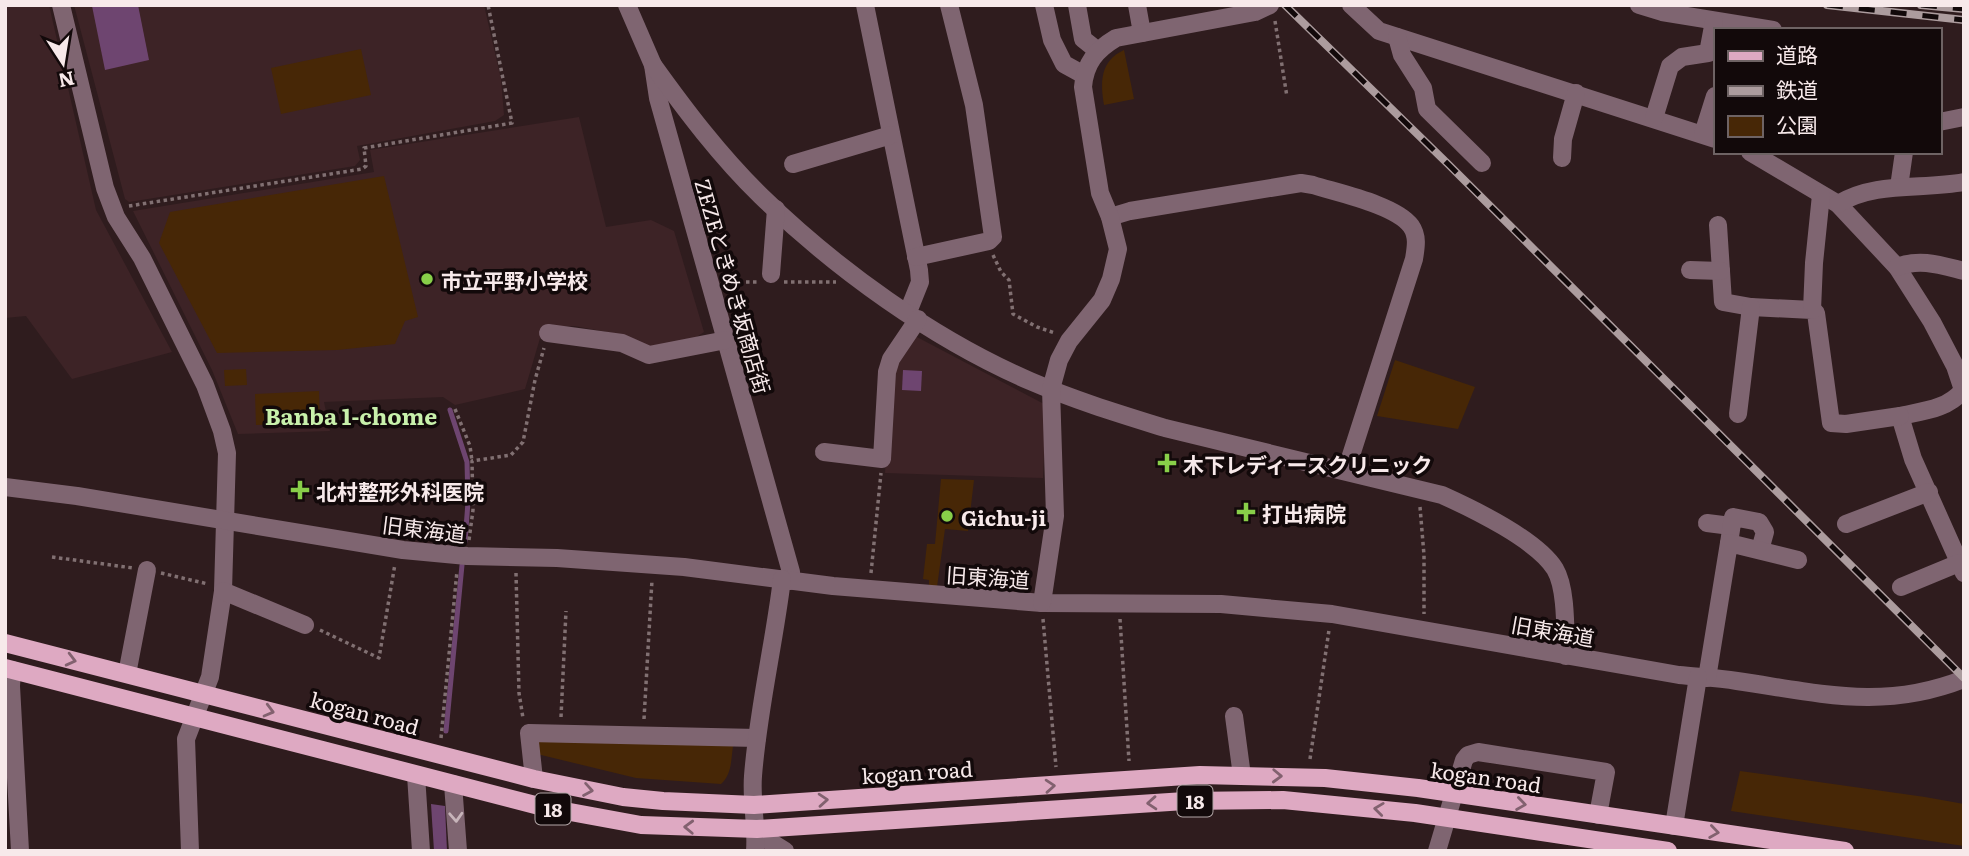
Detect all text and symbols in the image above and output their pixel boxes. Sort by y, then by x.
north arrow [28,28,98,98]
legend [1714,28,1941,154]
text: 道路 [1776,38,1818,69]
text: N [56,65,77,96]
text: 鉄道 [1776,73,1818,104]
text: 公園 [1776,108,1818,139]
street label: ZEZEときめき坂商店街 [688,175,780,397]
place label: 市立平野小学校 [441,264,588,295]
marker: 市立平野小学校 [419,271,435,287]
district label: Banba 1-chome [265,398,437,432]
place label: 木下レディースクリニック [1183,448,1432,479]
marker: 木下レディースクリニック [1157,453,1177,473]
place label: 北村整形外科医院 [316,475,484,506]
marker: 北村整形外科医院 [290,480,310,500]
place label: 打出病院 [1262,497,1346,528]
place label: Gichu-ji [961,501,1046,532]
marker: 打出病院 [1236,502,1256,522]
street label: 旧東海道 [380,507,468,549]
marker: Gichu-ji [939,508,955,524]
street label: 旧東海道 [945,558,1031,594]
street label: 旧東海道 [1509,607,1597,653]
one-way arrow [65,652,77,666]
street label: kogan road [307,683,423,741]
one-way arrow [263,703,275,717]
street label: kogan road [860,752,974,790]
street label: kogan road [1429,753,1544,799]
one-way arrow [1272,768,1283,784]
one-way arrow [1044,778,1055,793]
one-way arrow [582,782,594,797]
road number: 18 [1178,786,1212,816]
one-way arrow [817,793,828,808]
road number: 18 [536,794,570,824]
one-way arrow [1147,795,1158,810]
one-way arrow [1516,796,1527,811]
one-way arrow [1373,802,1385,817]
one-way arrow [448,812,463,823]
one-way arrow [683,820,694,835]
one-way arrow [1708,824,1720,839]

